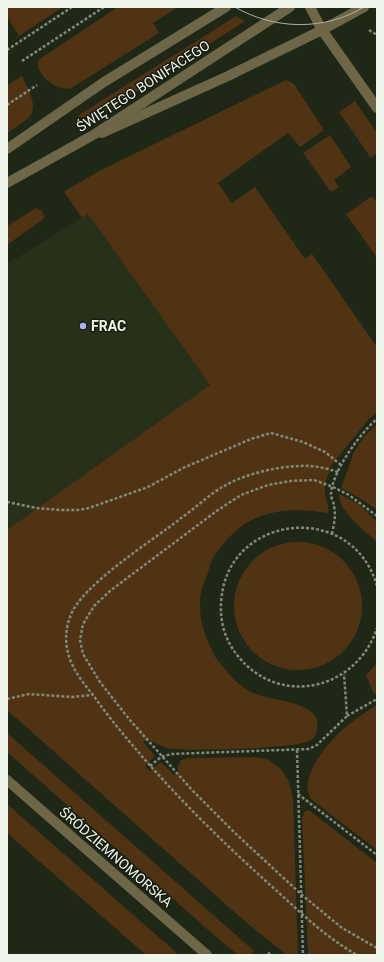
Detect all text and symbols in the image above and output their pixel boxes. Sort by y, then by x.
street label: ŚWIĘTEGO BONIFACEGO [73,36,213,135]
place label: FRAC [91,318,126,334]
marker: FRAC [78,321,88,331]
street label: ŚRÓDZIEMNOMORSKA [56,803,176,910]

